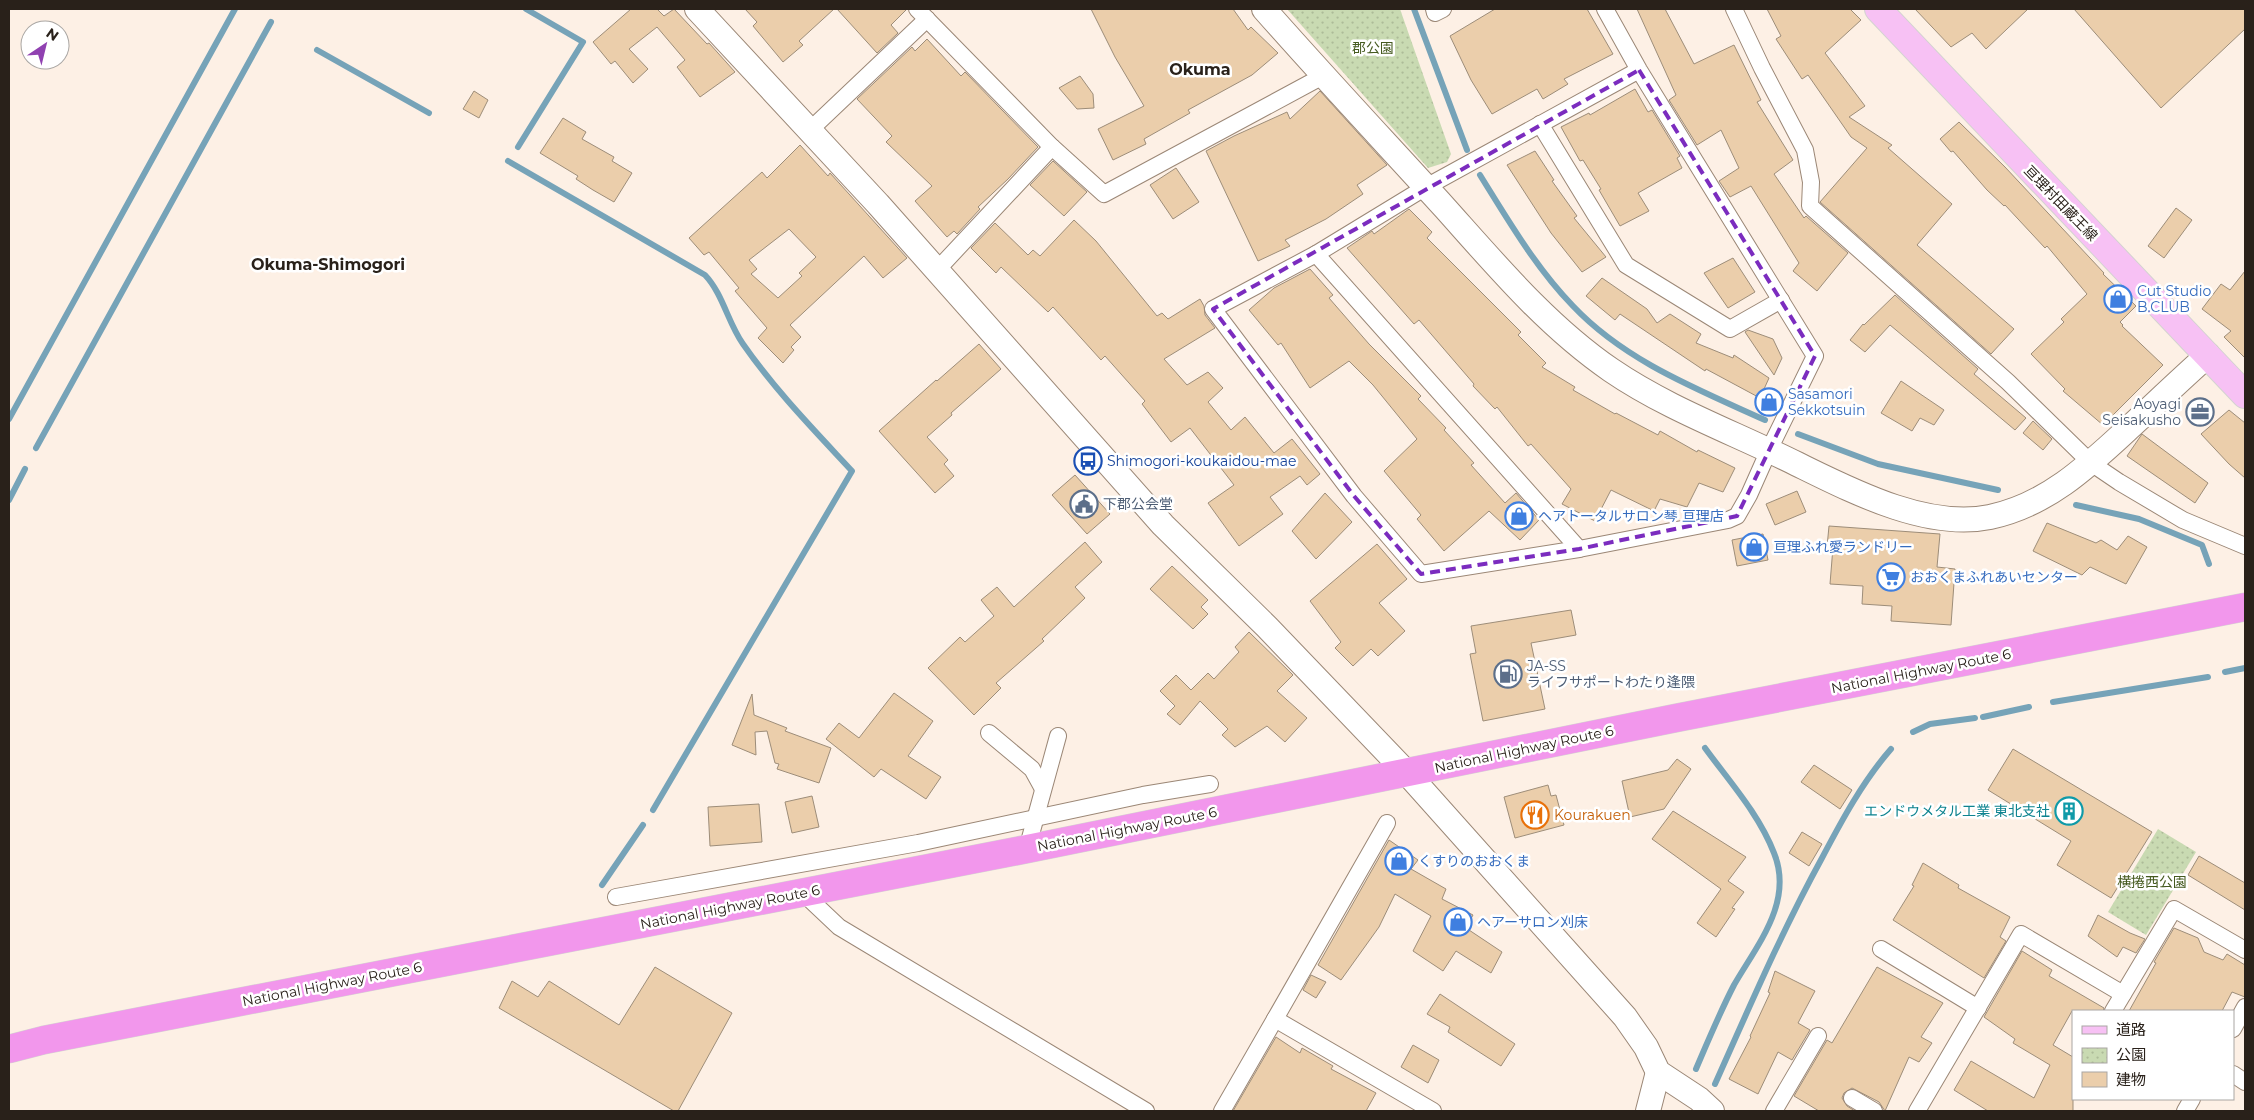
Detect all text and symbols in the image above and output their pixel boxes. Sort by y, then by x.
north arrow [20,20,70,70]
text: N [43,24,62,45]
park label: 郡公園 [1352,39,1394,57]
district label: Okuma [1169,60,1231,79]
street label: 亘理村田蔵王線 [2020,162,2102,244]
district label: Okuma-Shimogori [251,255,405,274]
place label: Cut Studio B.CLUB [2137,282,2211,316]
shop icon: Cut Studio B.CLUB [2103,284,2133,314]
place label: Sasamori Sekkotsuin [1788,385,1865,419]
shop icon: Sasamori Sekkotsuin [1754,387,1784,417]
place label: Aoyagi Seisakusho [2102,395,2181,429]
office icon: Aoyagi Seisakusho [2185,397,2215,427]
bus stop icon: Shimogori-koukaidou-mae [1073,446,1103,476]
place label: Shimogori-koukaidou-mae [1107,452,1297,470]
public building icon: 下郡公会堂 [1069,489,1099,519]
place label: 下郡公会堂 [1103,495,1173,513]
shop icon: ヘアトータルサロン琴 亘理店 [1504,501,1534,531]
place label: ヘアトータルサロン琴 亘理店 [1538,507,1724,525]
shop icon: 亘理ふれ愛ランドリー [1739,532,1769,562]
place label: 亘理ふれ愛ランドリー [1773,538,1913,556]
supermarket icon: おおくまふれあいセンター [1876,562,1906,592]
place label: おおくまふれあいセンター [1910,568,2078,586]
street label: National Highway Route 6 [1830,645,2013,697]
place label: JA-SS ライフサポートわたり逢隈 [1526,657,1695,691]
fuel station icon: JA-SS ライフサポートわたり逢隈 [1493,659,1523,689]
street label: National Highway Route 6 [1433,721,1616,777]
building icon: エンドウメタル工業 東北支社 [2054,796,2084,826]
restaurant icon: Kourakuen [1520,800,1550,830]
place label: エンドウメタル工業 東北支社 [1864,802,2050,820]
street label: National Highway Route 6 [1036,803,1219,855]
place label: Kourakuen [1554,806,1631,824]
shop icon: くすりのおおくま [1384,846,1414,876]
place label: くすりのおおくま [1418,852,1530,870]
park label: 横捲西公園 [2117,873,2187,891]
street label: National Highway Route 6 [639,881,822,933]
shop icon: ヘアーサロン刈床 [1443,907,1473,937]
place label: ヘアーサロン刈床 [1477,913,1588,931]
street label: National Highway Route 6 [241,958,424,1010]
legend [2072,1010,2234,1100]
text: 道路 [2116,1020,2146,1039]
text: 公園 [2116,1045,2146,1064]
text: 建物 [2116,1070,2146,1089]

